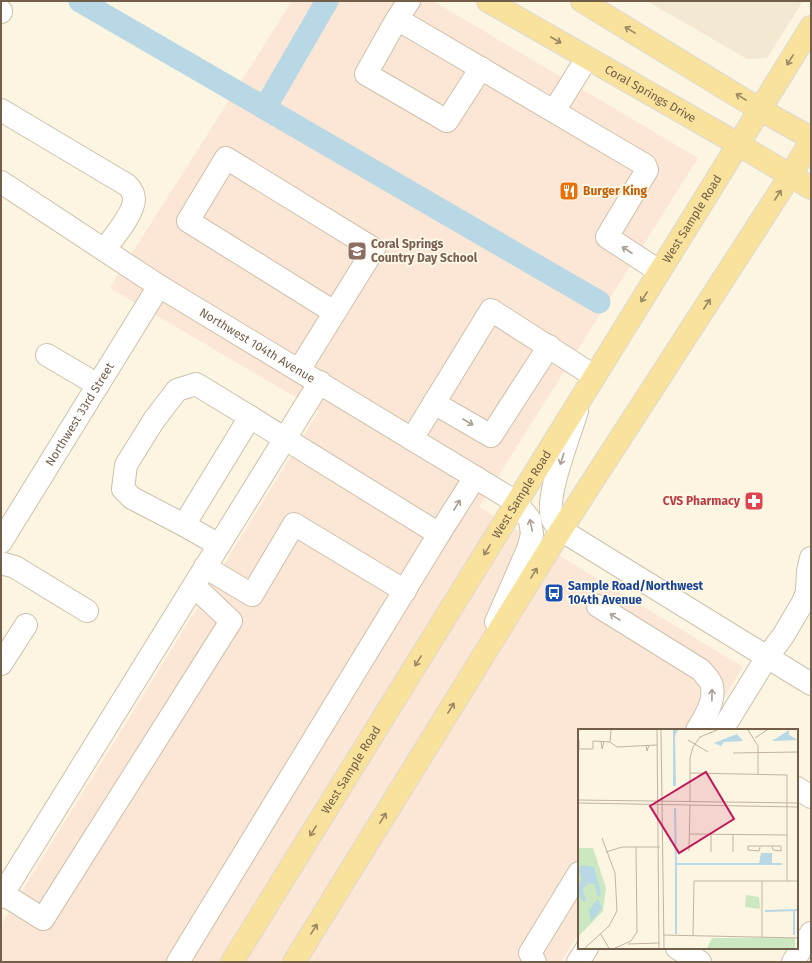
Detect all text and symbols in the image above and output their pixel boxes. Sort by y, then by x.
one-way arrow [624,25,636,33]
one-way arrow [550,37,562,45]
one-way arrow [786,54,794,65]
street label: Coral Springs Drive [602,62,698,125]
one-way arrow [735,93,747,101]
street label: West Sample Road [660,172,725,266]
restaurant icon: Burger King [558,180,580,202]
place label: Burger King [583,184,647,198]
one-way arrow [774,189,782,201]
place label: Coral Springs Country Day School [371,237,478,265]
school or university icon: Coral Springs Country Day School [346,240,368,262]
one-way arrow [621,246,632,254]
one-way arrow [639,291,647,303]
one-way arrow [703,299,711,310]
street label: Northwest 104th Avenue [197,305,317,386]
street label: Northwest 33rd Street [43,360,117,469]
one-way arrow [462,419,474,427]
street label: West Sample Road [489,448,554,541]
one-way arrow [558,452,565,465]
pharmacy icon: CVS Pharmacy [743,490,765,512]
place label: CVS Pharmacy [663,494,741,508]
one-way arrow [453,500,461,511]
one-way arrow [526,519,534,532]
one-way arrow [482,544,490,556]
one-way arrow [530,568,538,579]
place label: Sample Road/Northwest 104th Avenue [568,579,704,607]
bus stop icon: Sample Road/Northwest 104th Avenue [543,582,565,604]
one-way arrow [609,612,621,620]
one-way arrow [414,655,423,666]
one-way arrow [708,689,716,702]
one-way arrow [447,703,455,714]
street label: West Sample Road [318,723,383,816]
inset map [578,729,798,949]
one-way arrow [379,812,387,824]
one-way arrow [309,825,317,836]
one-way arrow [310,924,318,935]

